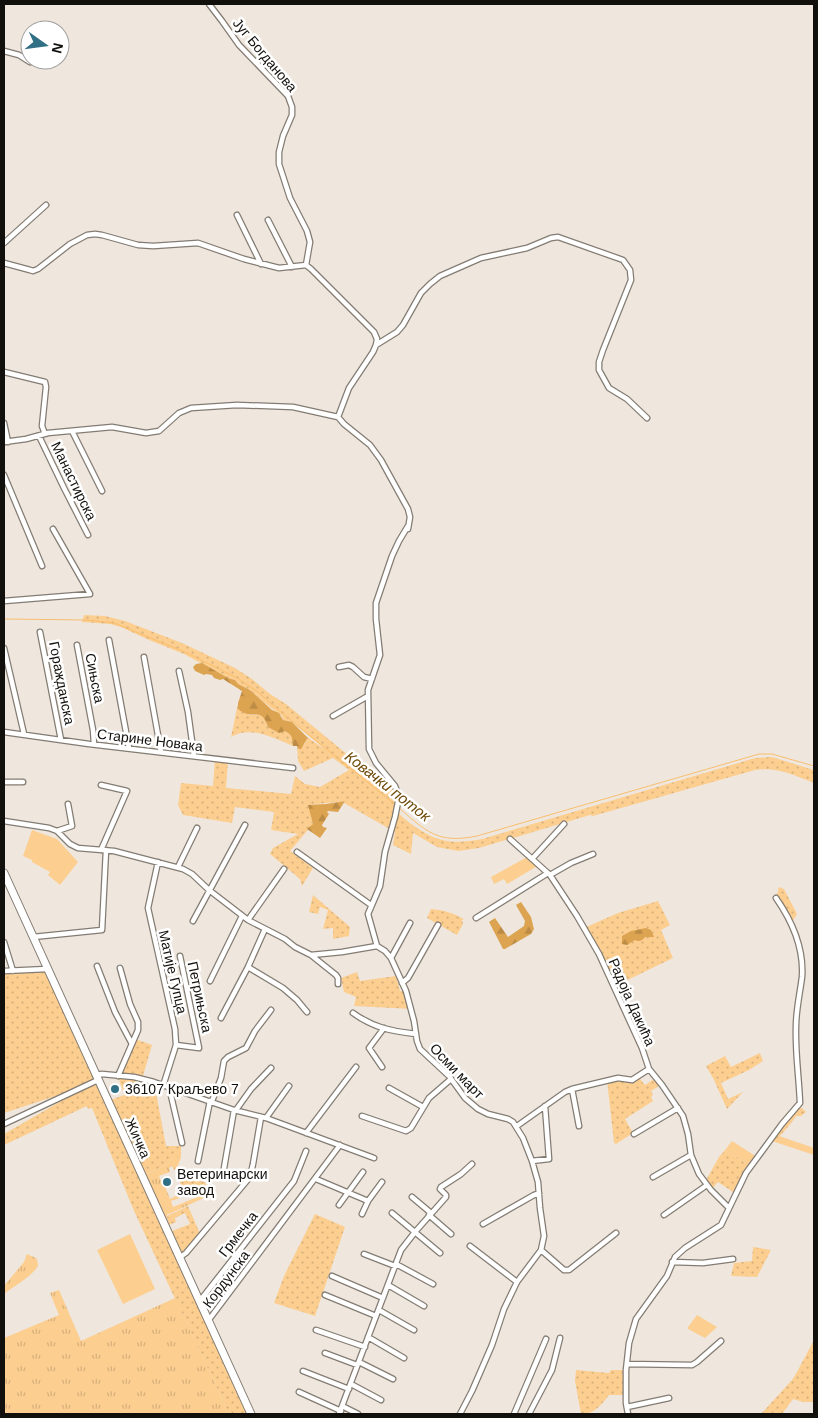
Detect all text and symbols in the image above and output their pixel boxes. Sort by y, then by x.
street label: Југ Богданова [230,15,301,95]
north arrow [20,20,70,70]
text: N [49,41,67,55]
street label: Манастирска [48,439,100,523]
street label: Горажданска [46,640,78,726]
street label: Сињска [82,652,108,705]
street label: Старине Новака [96,726,204,754]
water label: Ковачки поток [342,747,435,825]
street label: Матије Гупца [156,929,190,1016]
street label: Радоја Дакића [606,956,659,1048]
street label: Петрињска [185,960,215,1034]
street label: Осми март [427,1040,488,1102]
place label: 36107 Краљево 7 [125,1081,239,1097]
marker: 36107 Краљево 7 [109,1083,121,1095]
street label: Жичка [122,1115,154,1161]
place label: Ветеринарски завод [177,1166,268,1198]
marker: Ветеринарски завод [161,1176,173,1188]
street label: Грмечка [215,1208,261,1260]
street label: Кордунска [199,1247,253,1311]

